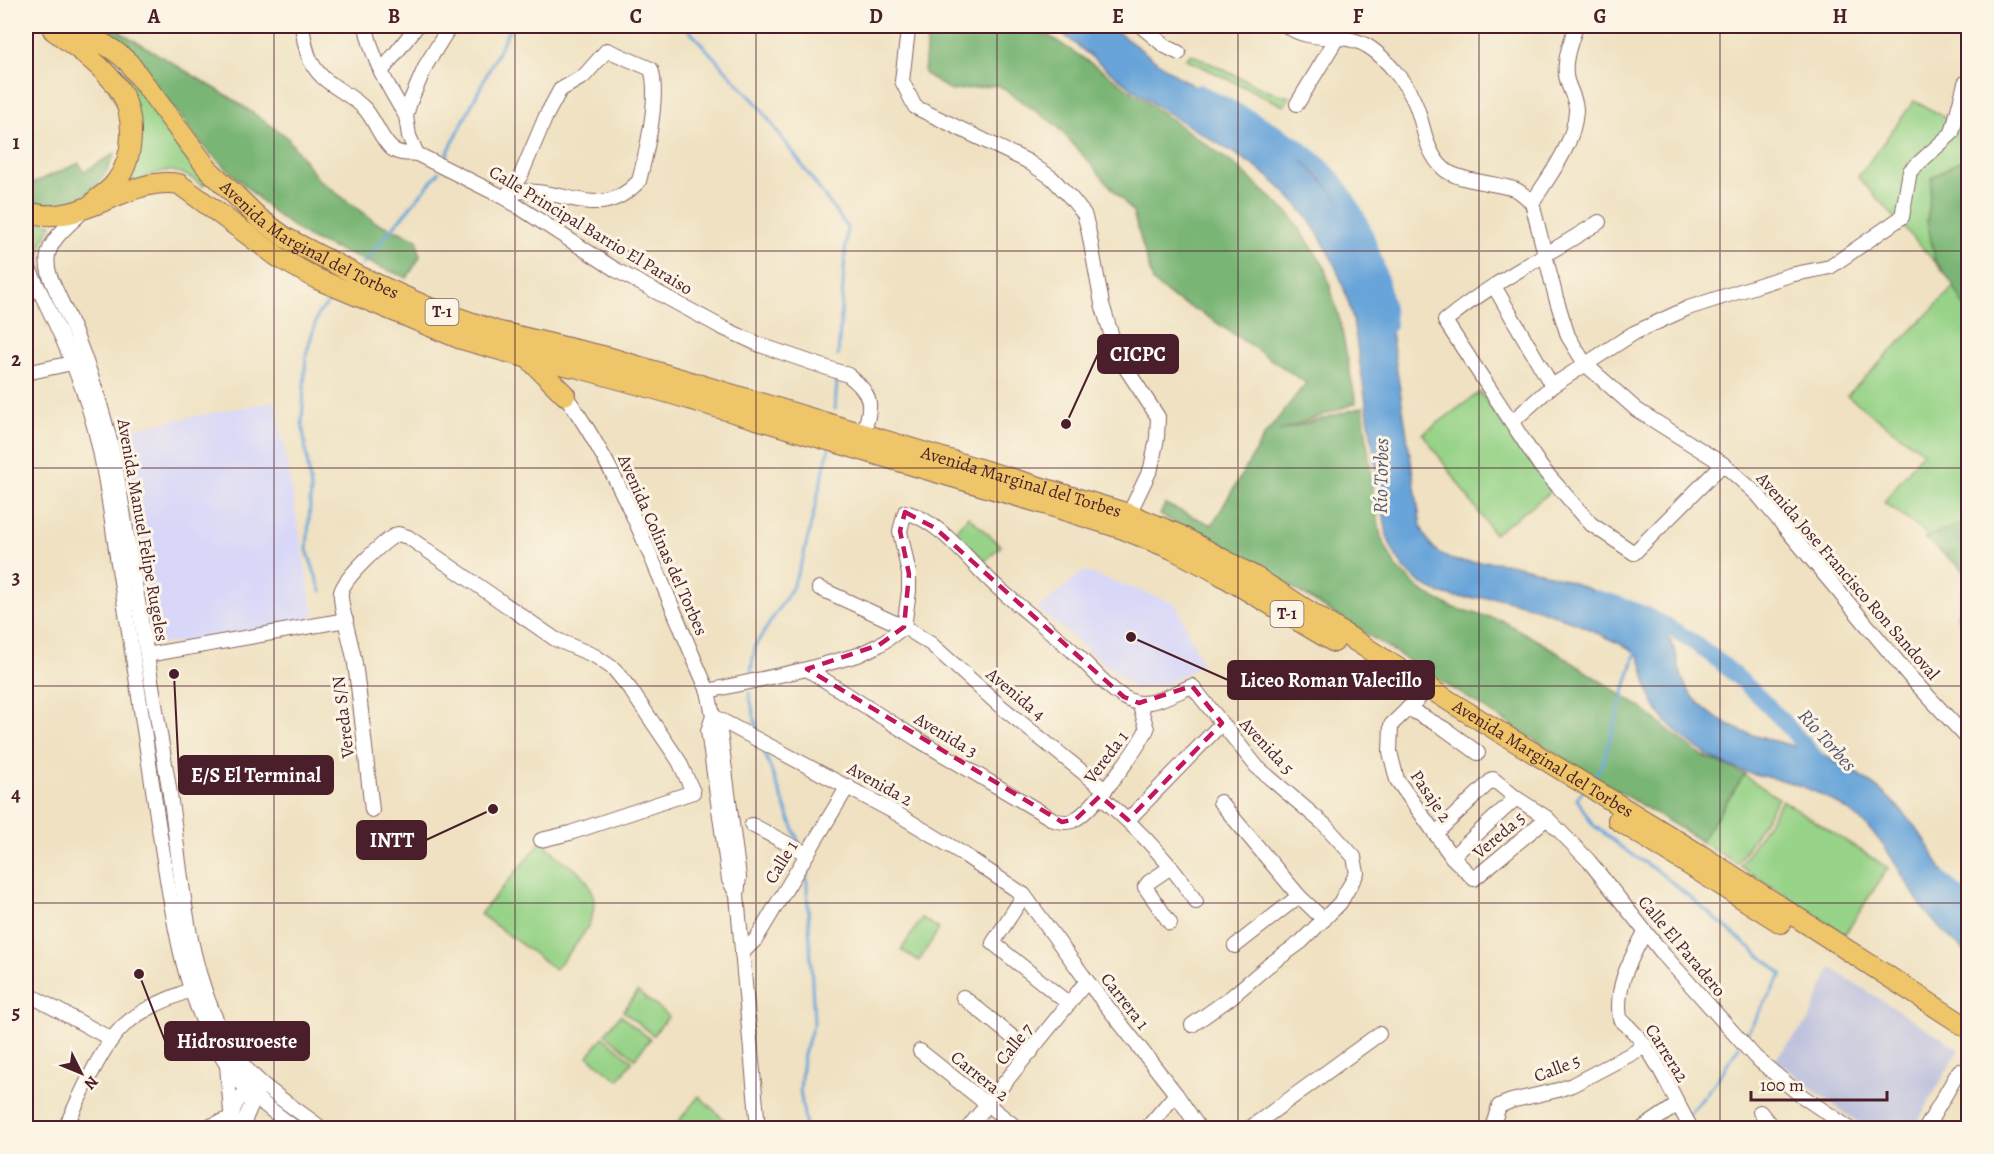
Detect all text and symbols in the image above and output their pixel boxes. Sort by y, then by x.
text: A [147,3,161,30]
text: B [388,3,400,30]
text: C [630,3,642,30]
text: D [869,3,883,30]
text: E [1112,3,1124,30]
text: F [1353,3,1364,30]
text: G [1593,3,1607,30]
text: H [1833,3,1848,30]
text: 1 [12,129,20,156]
street label: Calle Principal Barrio El Paraiso [485,160,697,300]
street label: Avenida Marginal del Torbes [214,174,403,304]
road number: T-1 [426,299,458,325]
callout: CICPC [1098,335,1178,373]
text: CICPC [1110,341,1166,368]
text: 2 [11,346,21,373]
street label: Avenida Manuel Felipe Rugeles [111,416,174,643]
water label: Río Torbes [1367,438,1395,514]
street label: Avenida Marginal del Torbes [917,440,1124,523]
street label: Avenida Colinas del Torbes [612,450,714,639]
street label: Avenida Jose Francisco Ron Sandoval [1750,466,1945,686]
text: 3 [12,564,20,591]
road number: T-1 [1270,601,1304,627]
street label: Avenida 4 [980,661,1051,726]
callout: Liceo Roman Valecillo [1228,661,1434,699]
text: Liceo Roman Valecillo [1240,667,1422,694]
street label: Vereda S/N [326,675,360,760]
street label: Avenida Marginal del Torbes [1447,693,1638,823]
water label: Río Torbes [1792,703,1862,777]
street label: Avenida 3 [909,706,982,763]
street label: Avenida 5 [1234,711,1300,780]
street label: Vereda 1 [1078,726,1134,789]
callout: E/S El Terminal [179,756,333,794]
street label: Avenida 2 [842,756,917,812]
text: E/S El Terminal [191,762,322,789]
street label: Pasaje 2 [1405,765,1457,827]
text: 4 [11,781,21,808]
street label: Vereda 5 [1467,806,1530,865]
callout: INTT [357,821,426,859]
text: INTT [370,827,415,854]
street label: Calle 1 [759,836,803,888]
street label: Calle El Paradero [1633,890,1731,1002]
street label: Carrera 1 [1095,968,1155,1034]
text: 5 [12,999,20,1026]
street label: Calle 7 [990,1018,1039,1070]
street label: Carrera2 [1640,1019,1695,1087]
callout: Hidrosuroeste [165,1022,309,1060]
text: Hidrosuroeste [177,1028,297,1055]
north arrow [51,1043,111,1103]
street label: Carrera 2 [946,1045,1015,1107]
street label: Calle 5 [1530,1048,1584,1088]
scale bar [1751,1064,1888,1102]
text: N [79,1071,103,1095]
text: 100 m [1760,1073,1804,1097]

